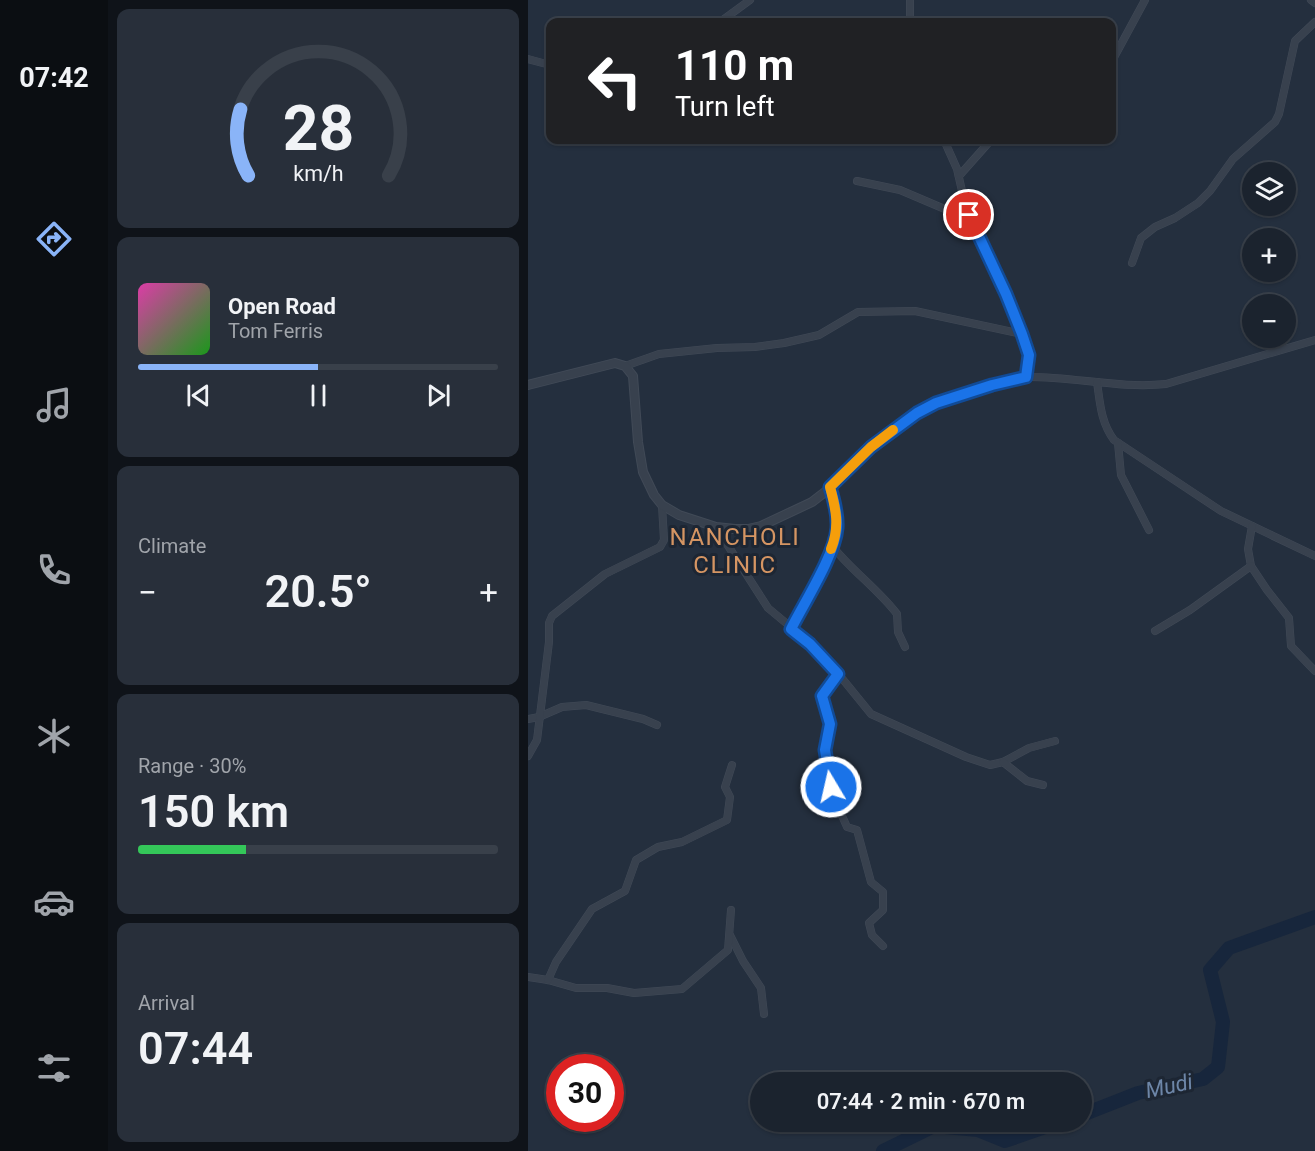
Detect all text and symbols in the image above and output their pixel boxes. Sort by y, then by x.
text: 110 m [675,41,794,90]
icon: left [576,42,654,120]
text: 07:42 [19,62,89,94]
text: Turn left [675,91,775,123]
text: 28 [282,92,354,165]
text: km/h [293,161,343,186]
map controls [1242,162,1296,348]
button: layers [1242,162,1296,216]
pin [943,189,994,240]
icon: arrive [952,198,985,231]
icon: directions [33,218,75,260]
button: + [1242,228,1296,282]
text: Open Road [228,294,336,319]
button: − [1242,294,1296,348]
text: Tom Ferris [228,319,323,343]
icon: previous [182,379,215,412]
icon: pause [302,379,335,412]
icon: next [422,379,455,412]
icon: music [33,384,75,426]
district label: NANCHOLI CLINIC [670,523,800,579]
text: Climate [138,534,206,558]
icon: phone [33,549,75,591]
text: 20.5° [264,565,372,618]
text: − [138,573,157,612]
text: + [479,573,498,612]
icon: climate [33,715,75,757]
text: Range · 30% [138,754,246,778]
position arrow [799,755,863,819]
text: 150 km [138,785,289,838]
icon: car [33,881,75,923]
text: Arrival [138,991,195,1015]
text: 07:44 [138,1022,253,1075]
icon: filters [33,1047,75,1089]
speed limit sign: 30 [546,1054,624,1132]
water label: Mudi [1143,1069,1196,1103]
text: 07:44 · 2 min · 670 m [817,1089,1025,1114]

